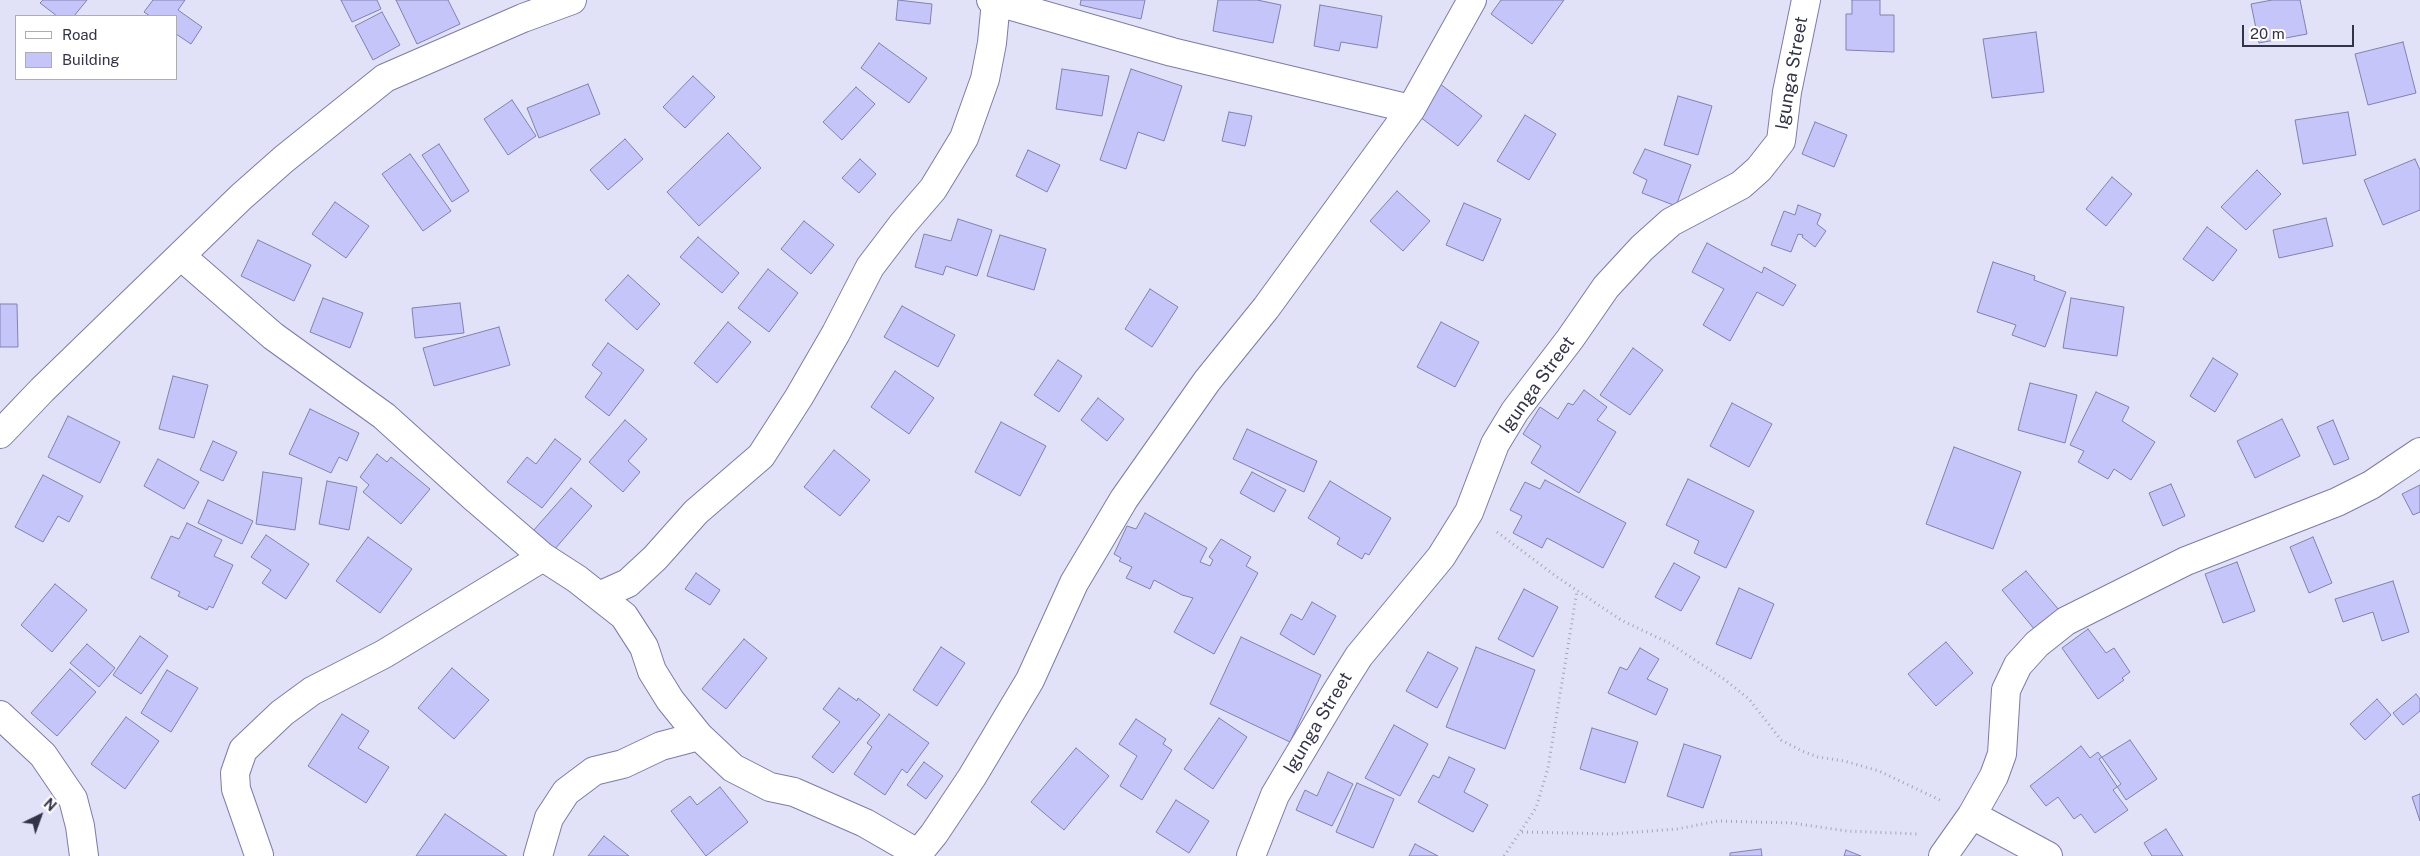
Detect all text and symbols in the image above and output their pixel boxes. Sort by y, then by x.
legend [15,15,178,80]
street label: Igunga Street [1771,15,1813,131]
scale bar [2245,15,2358,47]
text: 20 m [2250,25,2285,42]
text: Road [62,26,98,43]
text: Building [62,51,120,68]
street label: Igunga Street [1495,332,1579,438]
street label: Igunga Street [1279,668,1357,778]
north arrow [15,791,65,841]
text: N [41,795,59,814]

